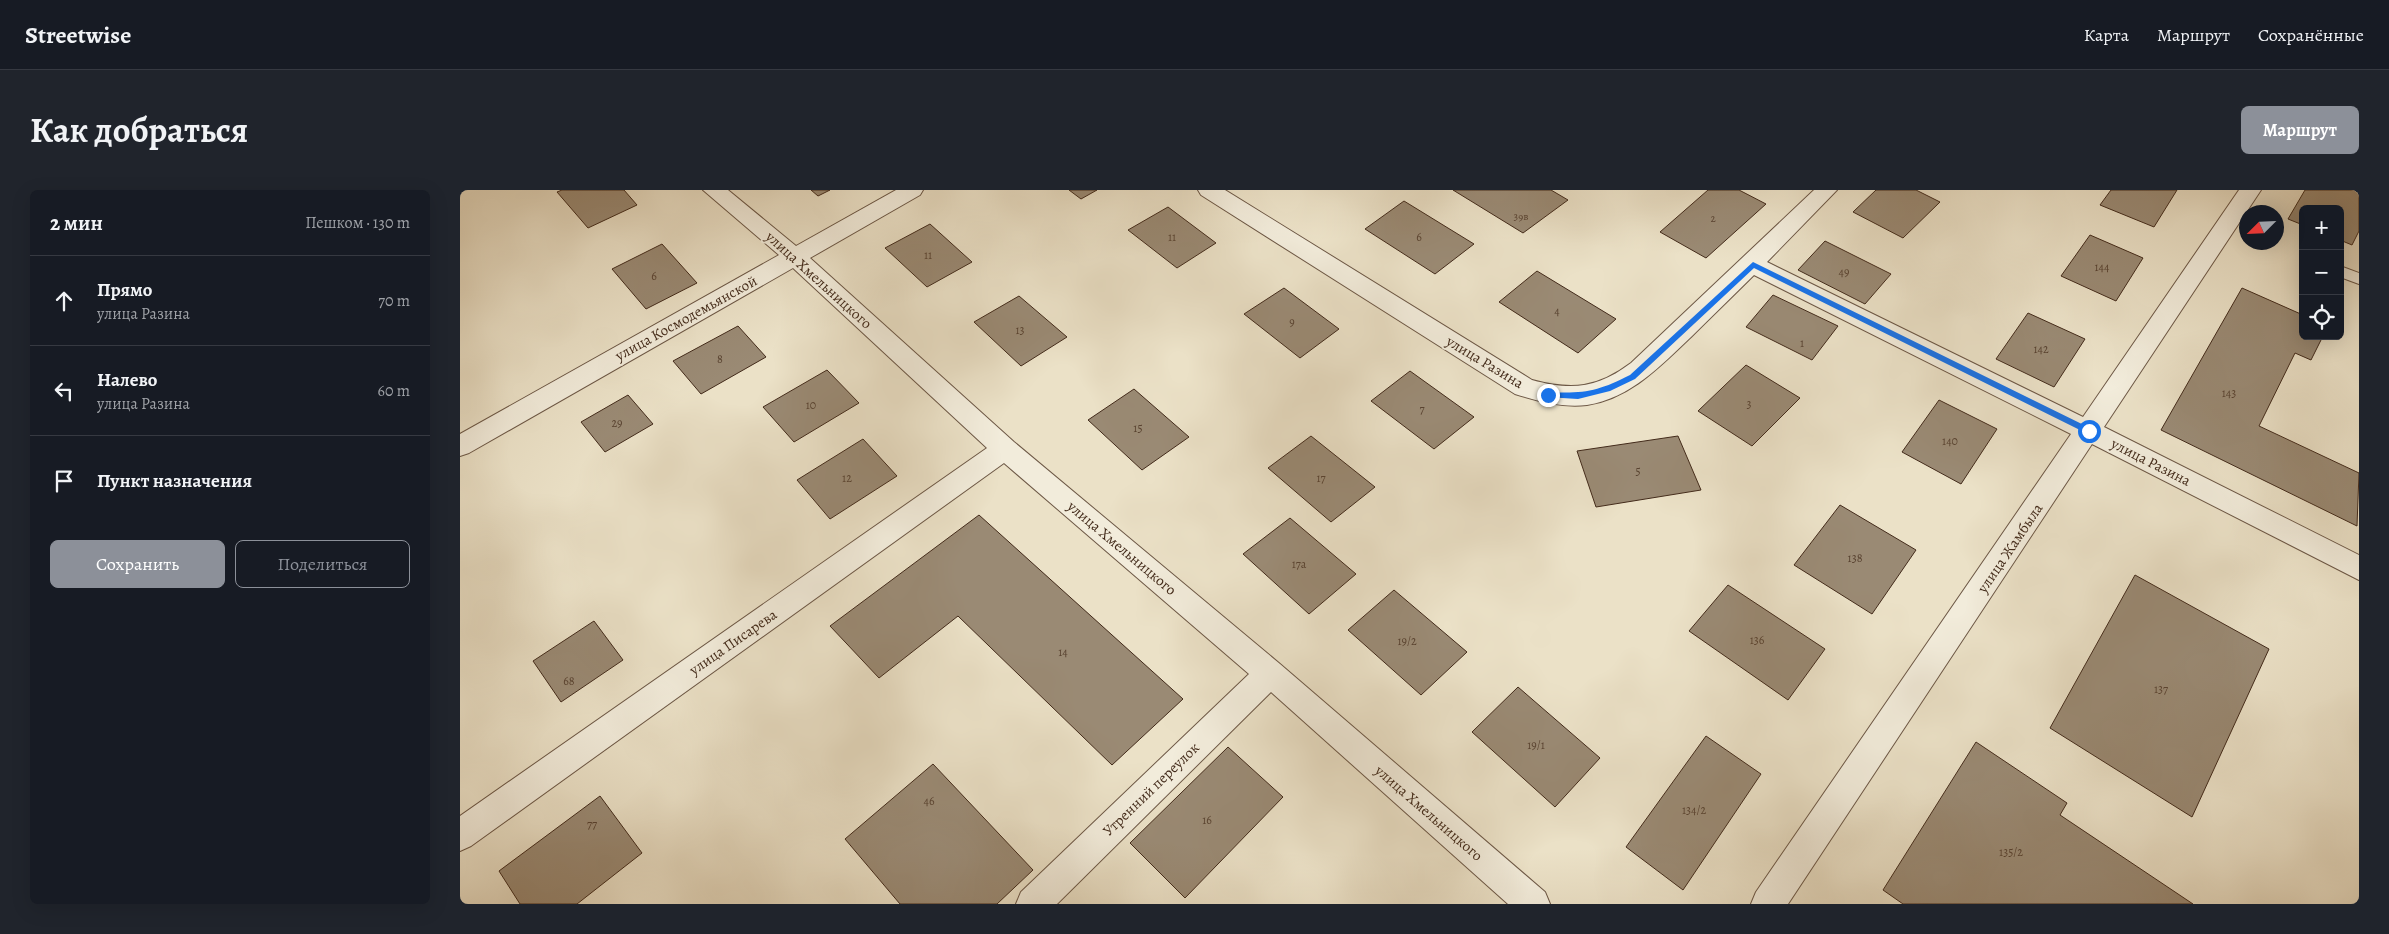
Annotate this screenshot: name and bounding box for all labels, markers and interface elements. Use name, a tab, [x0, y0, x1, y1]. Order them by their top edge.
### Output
text: Streetwise	[25, 19, 131, 51]
text: Карта	[2084, 23, 2129, 47]
text: Маршрут	[2157, 23, 2230, 47]
text: Сохранённые	[2258, 23, 2364, 47]
text: Как добраться	[30, 106, 248, 154]
button: Маршрут	[2241, 106, 2359, 154]
north arrow	[2239, 205, 2284, 250]
map controls	[2299, 205, 2344, 340]
button: +	[2299, 205, 2344, 250]
text: 2 мин	[50, 209, 103, 237]
house number: 39в	[1514, 209, 1528, 224]
house number: 2	[1710, 211, 1716, 226]
text: Пешком · 130 m	[305, 212, 410, 234]
street label: улица Хмельницкого	[761, 226, 877, 333]
house number: 11	[1168, 229, 1176, 245]
house number: 6	[1416, 229, 1422, 245]
house number: 11	[924, 247, 932, 263]
button: −	[2299, 250, 2344, 295]
house number: 144	[2095, 259, 2110, 275]
house number: 49	[1839, 264, 1849, 280]
house number: 6	[651, 268, 657, 284]
street label: улица Космодемьянской	[611, 271, 761, 366]
text: Прямо	[97, 277, 152, 303]
icon: ahead	[50, 287, 78, 315]
text: 70 m	[378, 290, 410, 312]
button: locate	[2299, 295, 2344, 340]
text: улица Разина	[97, 303, 190, 325]
house number: 4	[1554, 303, 1560, 319]
house number: 9	[1289, 314, 1295, 330]
house number: 13	[1015, 322, 1025, 338]
street label: улица Разина	[1442, 331, 1528, 393]
house number: 1	[1800, 335, 1804, 351]
house number: 142	[2033, 341, 2049, 357]
house number: 8	[717, 351, 723, 367]
text: Налево	[97, 367, 157, 393]
icon: left	[50, 377, 78, 405]
text: 60 m	[378, 380, 410, 402]
route end	[1537, 384, 1560, 407]
house number: 143	[2222, 385, 2236, 401]
text: улица Разина	[97, 393, 190, 415]
house number: 3	[1747, 396, 1752, 412]
house number: 10	[806, 397, 816, 413]
house number: 7	[1419, 401, 1425, 417]
house number: 29	[611, 415, 623, 431]
house number: 15	[1133, 420, 1143, 436]
route start	[2078, 420, 2101, 443]
house number: 140	[1942, 433, 1958, 449]
street label: улица Разина	[2107, 433, 2194, 491]
house number: 5	[1635, 463, 1641, 479]
icon: arrive	[50, 467, 78, 495]
text: Пункт назначения	[97, 468, 252, 494]
house number: 12	[842, 470, 852, 486]
house number: 17	[1316, 470, 1327, 486]
street label: улица Хмельницкого	[1062, 496, 1181, 600]
street label: улица Жамбыла	[1972, 499, 2047, 598]
button: Сохранить	[50, 540, 225, 588]
button: Поделиться	[235, 540, 410, 588]
house number: 138	[1848, 550, 1863, 566]
house number: 17а	[1292, 556, 1307, 572]
street label: улица Писарева	[684, 604, 781, 680]
house number: 136	[1750, 632, 1765, 648]
house number: 19/2	[1397, 633, 1417, 649]
house number: 14	[1058, 644, 1068, 660]
house number: 68	[563, 673, 575, 689]
house number: 137	[2154, 681, 2169, 697]
house number: 19/1	[1527, 737, 1545, 753]
street label: Утренний переулок	[1098, 738, 1204, 840]
street label: улица Хмельницкого	[1370, 760, 1487, 865]
house number: 46	[924, 793, 935, 809]
house number: 134/2	[1682, 802, 1706, 818]
house number: 16	[1202, 812, 1212, 828]
house number: 77	[587, 816, 598, 832]
house number: 135/2	[1999, 844, 2023, 860]

